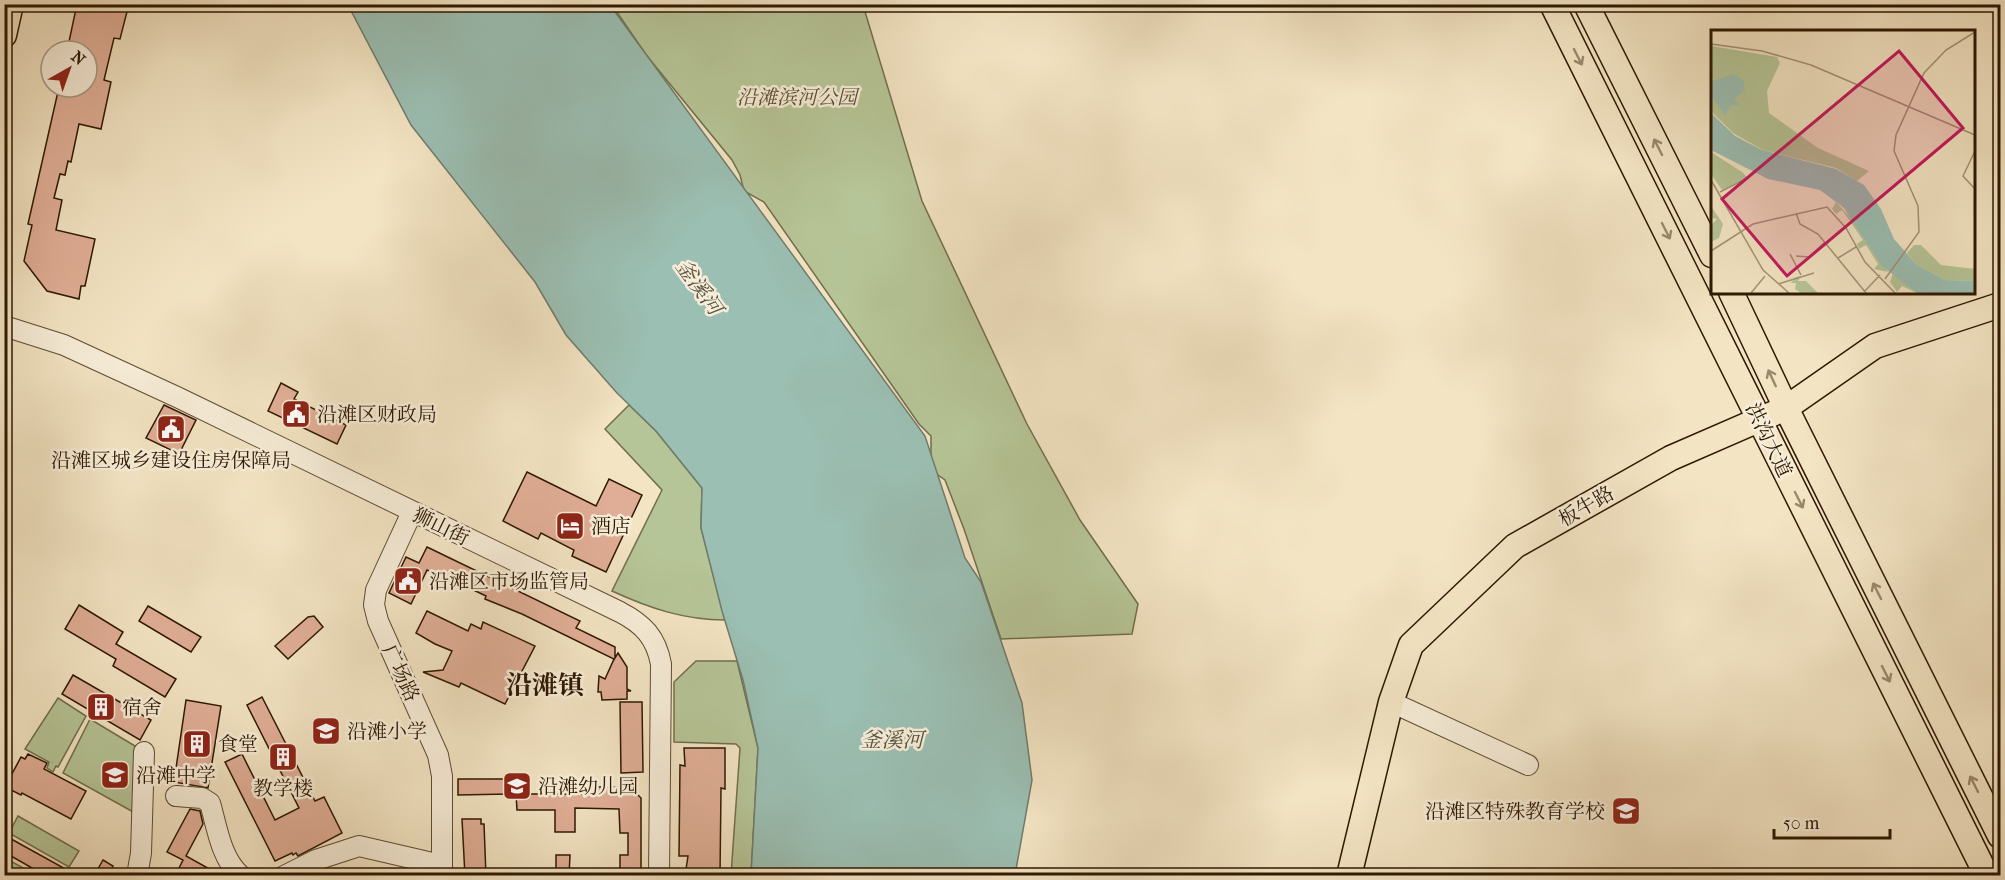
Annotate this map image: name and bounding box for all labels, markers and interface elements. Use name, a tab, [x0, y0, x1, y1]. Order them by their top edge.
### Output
inset map	[1711, 30, 1975, 294]
north arrow	[39, 39, 99, 99]
text: N	[68, 47, 90, 70]
one-way arrow	[1573, 47, 1584, 65]
park label: 沿滩滨河公园	[737, 86, 860, 109]
one-way arrow	[1651, 138, 1663, 156]
one-way arrow	[1660, 222, 1672, 240]
water label: 釜溪河	[671, 254, 730, 323]
one-way arrow	[1765, 370, 1777, 388]
public building icon: 沿滩区财政局	[280, 398, 312, 430]
street label: 洪沟大道	[1741, 399, 1796, 481]
place label: 沿滩区财政局	[317, 403, 437, 426]
public building icon: 沿滩区城乡建设住房保障局	[155, 413, 187, 445]
place label: 沿滩区城乡建设住房保障局	[51, 449, 291, 472]
street label: 板牛路	[1555, 481, 1618, 531]
one-way arrow	[1794, 490, 1805, 508]
street label: 狮山街	[409, 503, 473, 550]
hotel icon: 酒店	[554, 510, 586, 542]
place label: 酒店	[591, 515, 631, 538]
public building icon: 沿滩区市场监管局	[392, 565, 424, 597]
place label: 沿滩区市场监管局	[429, 570, 589, 593]
one-way arrow	[1871, 582, 1883, 600]
street label: 广场路	[377, 641, 424, 705]
one-way arrow	[1881, 665, 1893, 683]
district label: 沿滩镇	[506, 670, 584, 701]
building icon: 宿舍	[85, 691, 117, 723]
place label: 宿舍	[122, 696, 162, 719]
school or university icon: 沿滩小学	[310, 715, 342, 747]
place label: 沿滩小学	[347, 720, 427, 743]
building icon: 食堂	[181, 728, 213, 760]
water label: 釜溪河	[861, 728, 927, 752]
place label: 食堂	[218, 733, 258, 756]
building icon: 教学楼	[267, 741, 299, 773]
school or university icon: 沿滩中学	[99, 759, 131, 791]
place label: 沿滩中学	[136, 764, 216, 787]
school or university icon: 沿滩幼儿园	[501, 770, 533, 802]
place label: 沿滩幼儿园	[538, 775, 638, 798]
one-way arrow	[1968, 775, 1980, 793]
place label: 教学楼	[253, 777, 313, 800]
school or university icon: 沿滩区特殊教育学校	[1610, 795, 1642, 827]
place label: 沿滩区特殊教育学校	[1425, 800, 1605, 823]
scale bar	[1774, 802, 1890, 840]
text: 50 m	[1783, 813, 1820, 834]

